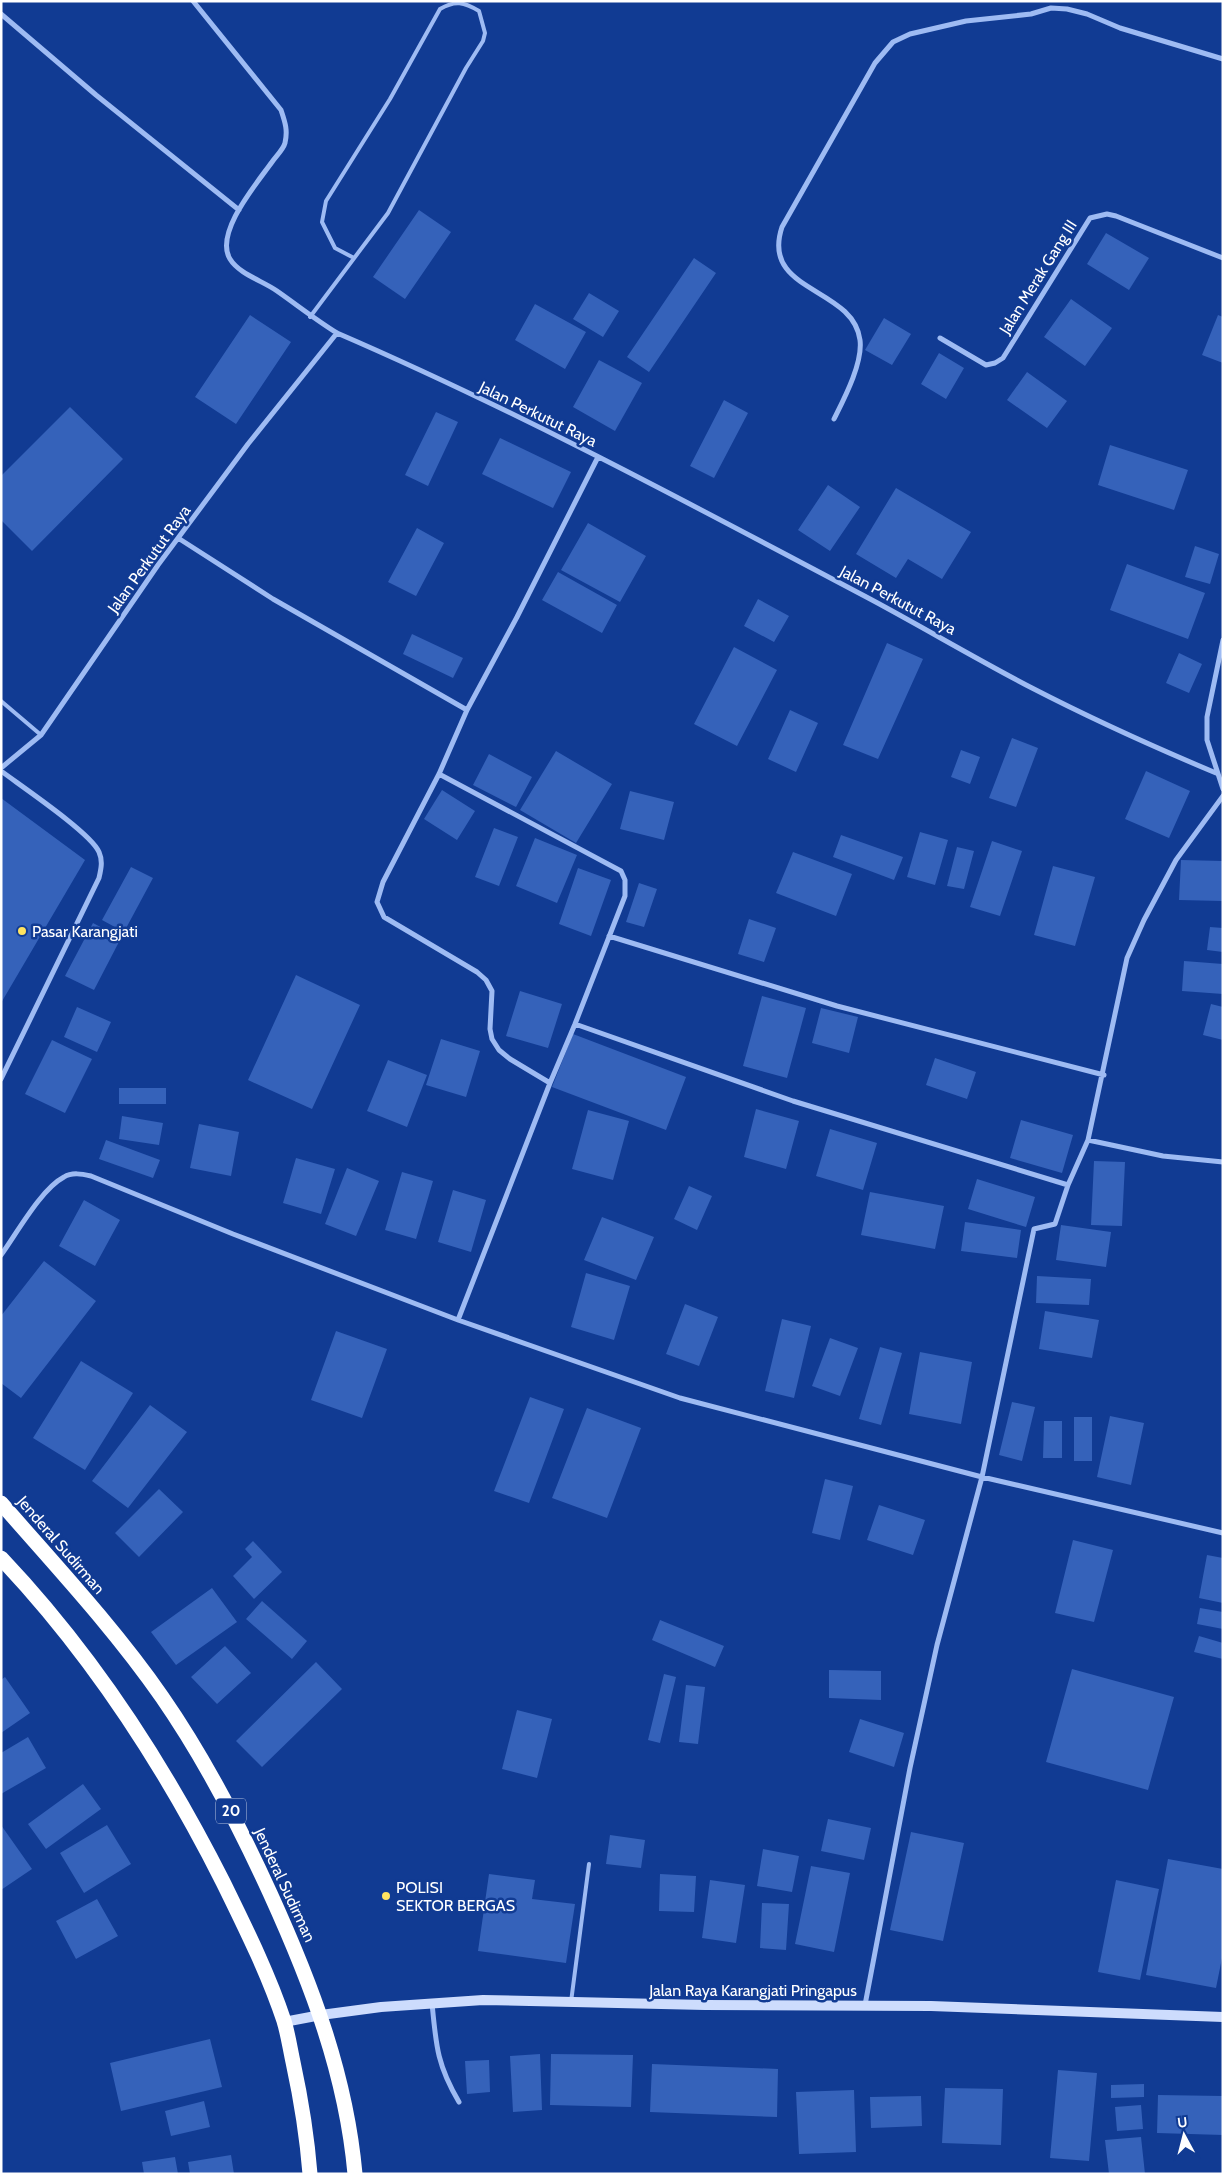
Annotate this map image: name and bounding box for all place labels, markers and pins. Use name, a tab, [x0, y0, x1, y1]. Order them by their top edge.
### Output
place label: Pasar Karangjati	[32, 922, 138, 941]
marker: Pasar Karangjati	[16, 925, 28, 937]
place label: POLISI SEKTOR BERGAS	[396, 1878, 515, 1915]
marker: POLISI SEKTOR BERGAS	[380, 1890, 392, 1902]

